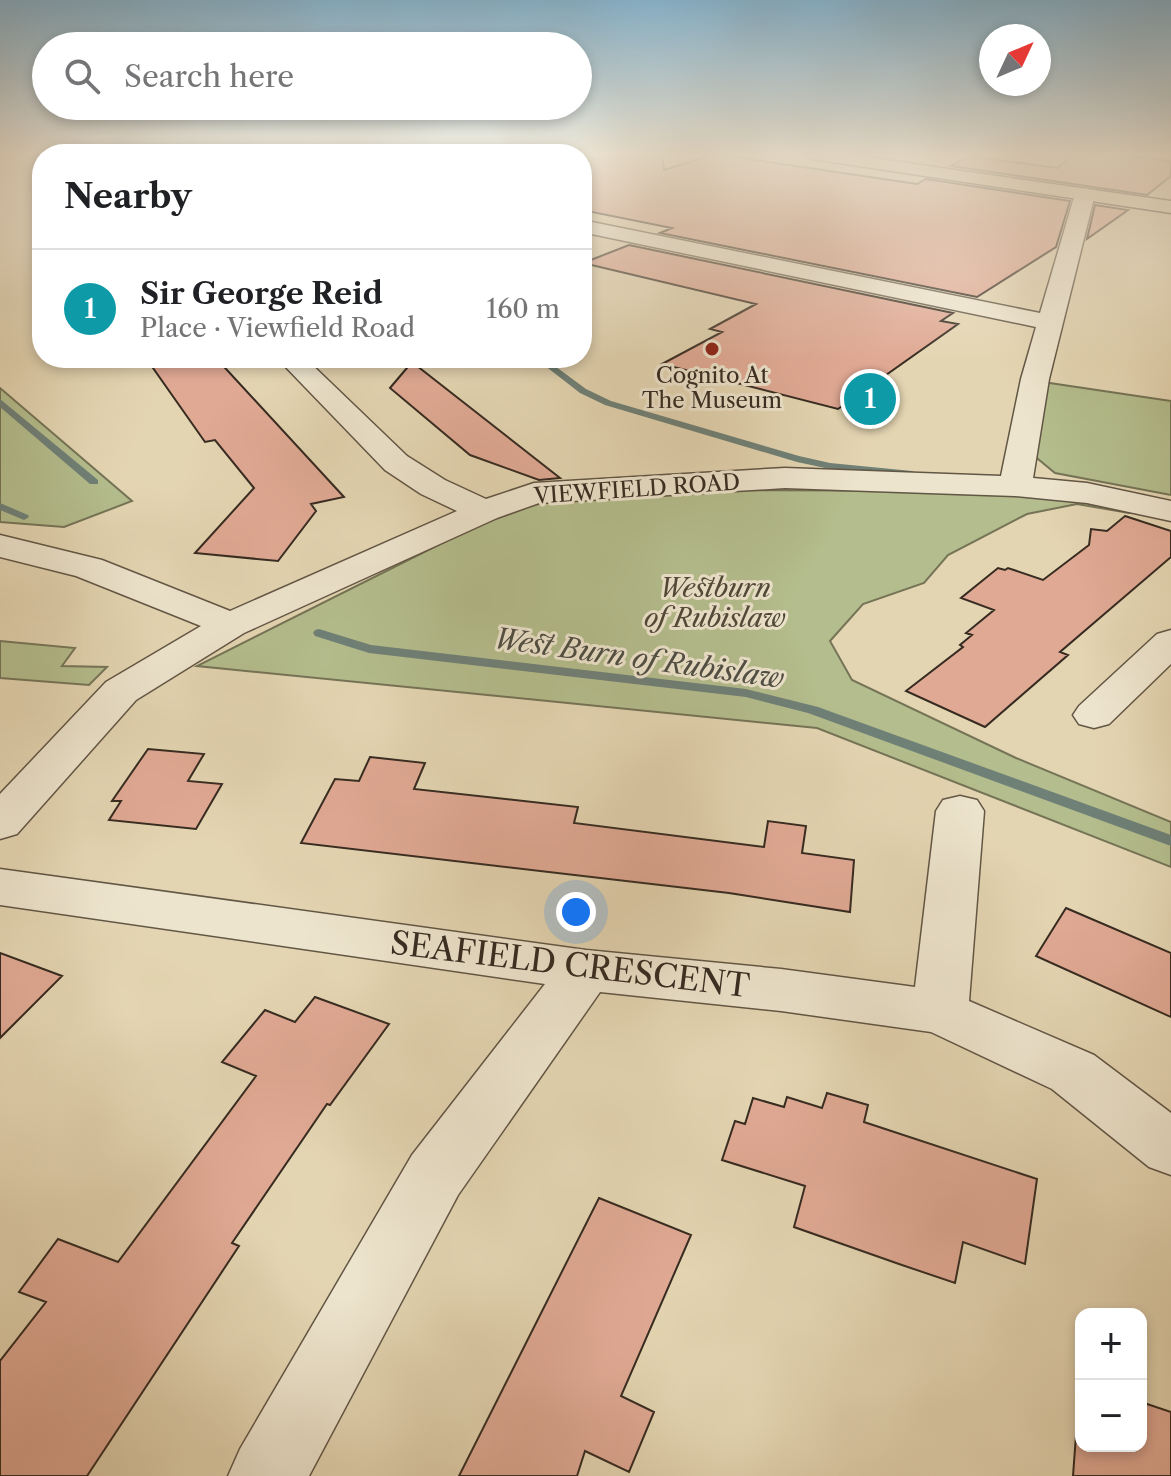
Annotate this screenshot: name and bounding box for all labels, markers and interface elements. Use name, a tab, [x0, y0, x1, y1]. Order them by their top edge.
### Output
north arrow	[979, 24, 1051, 96]
search box	[32, 32, 592, 120]
icon: search	[60, 54, 104, 98]
text: Search here	[124, 58, 294, 95]
text: Nearby	[64, 175, 192, 217]
text: Sir George Reid	[140, 275, 383, 312]
text: 1	[84, 293, 96, 325]
text: 160 m	[486, 293, 560, 325]
text: Place · Viewfield Road	[140, 312, 415, 344]
marker: Cognito At The Museum	[703, 340, 721, 358]
place label: Cognito At The Museum	[642, 362, 782, 414]
pin: 1	[844, 369, 896, 429]
street label: VIEWFIELD ROAD	[532, 468, 741, 510]
park label: Westburn of Rubislaw	[644, 572, 786, 634]
water label: West Burn of Rubislaw	[492, 621, 787, 695]
your location	[556, 892, 596, 932]
street label: SEAFIELD CRESCENT	[388, 923, 752, 1005]
map controls	[1075, 1308, 1147, 1452]
button: +	[1075, 1308, 1147, 1380]
button: −	[1075, 1380, 1147, 1452]

